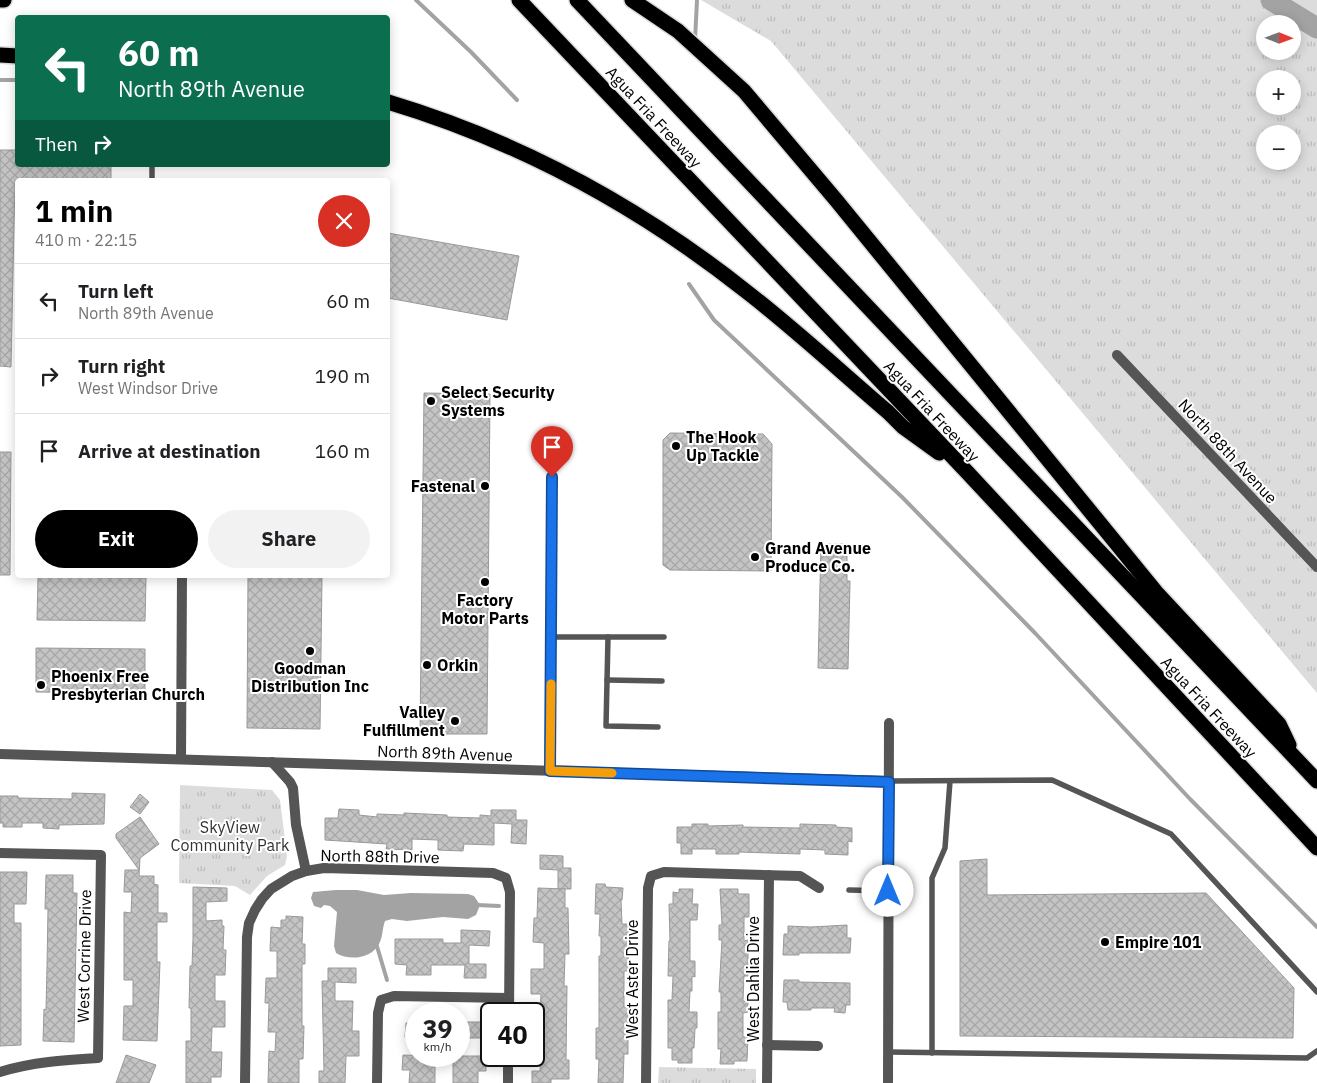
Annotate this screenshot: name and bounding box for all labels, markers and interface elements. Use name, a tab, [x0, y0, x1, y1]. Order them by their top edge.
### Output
north arrow	[1256, 15, 1301, 60]
map controls	[1256, 15, 1301, 170]
text: 60 m	[118, 30, 200, 76]
icon: left	[35, 35, 100, 100]
street label: Agua Fria Freeway	[602, 62, 706, 172]
button: +	[1256, 70, 1301, 115]
text: North 89th Avenue	[118, 74, 305, 103]
button: −	[1256, 125, 1301, 170]
icon: right	[88, 130, 116, 158]
text: Then	[35, 132, 78, 156]
text: 1 min	[35, 191, 113, 230]
button: close	[318, 195, 370, 247]
text: 410 m · 22:15	[35, 230, 137, 250]
text: Turn left	[78, 279, 154, 303]
icon: left	[35, 287, 63, 315]
text: 60 m	[326, 289, 370, 313]
text: North 89th Avenue	[78, 303, 214, 323]
text: Turn right	[78, 354, 165, 378]
street label: Agua Fria Freeway	[880, 356, 984, 466]
icon: right	[35, 362, 63, 390]
text: 190 m	[315, 364, 370, 388]
text: West Windsor Drive	[78, 378, 218, 398]
place label: Select Security Systems	[441, 382, 555, 420]
marker: Select Security Systems	[425, 395, 437, 407]
street label: North 88th Avenue	[1174, 395, 1282, 508]
pin	[531, 426, 573, 477]
place label: The Hook Up Tackle	[686, 427, 759, 465]
icon: arrive	[538, 433, 566, 461]
icon: arrive	[35, 437, 63, 465]
text: Arrive at destination	[78, 439, 261, 463]
text: 160 m	[315, 439, 370, 463]
marker: The Hook Up Tackle	[670, 440, 682, 452]
place label: Fastenal	[411, 476, 475, 496]
marker: Fastenal	[479, 480, 491, 492]
button: Exit	[35, 510, 198, 568]
button: Share	[208, 510, 370, 568]
place label: Grand Avenue Produce Co.	[765, 538, 871, 576]
marker: Grand Avenue Produce Co.	[749, 551, 761, 563]
marker: Factory Motor Parts	[479, 576, 491, 588]
place label: Factory Motor Parts	[441, 590, 529, 628]
marker: Goodman Distribution Inc	[304, 645, 316, 657]
street label: Agua Fria Freeway	[1157, 652, 1261, 762]
place label: Orkin	[437, 655, 478, 675]
place label: Goodman Distribution Inc	[251, 658, 369, 696]
marker: Orkin	[421, 659, 433, 671]
place label: Phoenix Free Presbyterian Church	[51, 666, 205, 704]
marker: Phoenix Free Presbyterian Church	[35, 679, 47, 691]
place label: Valley Fulfillment	[363, 702, 445, 740]
marker: Valley Fulfillment	[449, 715, 461, 727]
street label: North 89th Avenue	[377, 741, 513, 765]
park label: SkyView Community Park	[171, 817, 290, 855]
street label: North 88th Drive	[320, 845, 440, 867]
position arrow	[861, 864, 913, 916]
street label: West Corrine Drive	[73, 889, 95, 1023]
street label: West Dahlia Drive	[743, 916, 763, 1042]
street label: West Aster Drive	[622, 919, 642, 1038]
place label: Empire 101	[1115, 932, 1202, 952]
marker: Empire 101	[1099, 936, 1111, 948]
speed limit sign: 40	[480, 1002, 545, 1067]
text: 39	[422, 1012, 453, 1045]
text: km/h	[423, 1039, 452, 1054]

